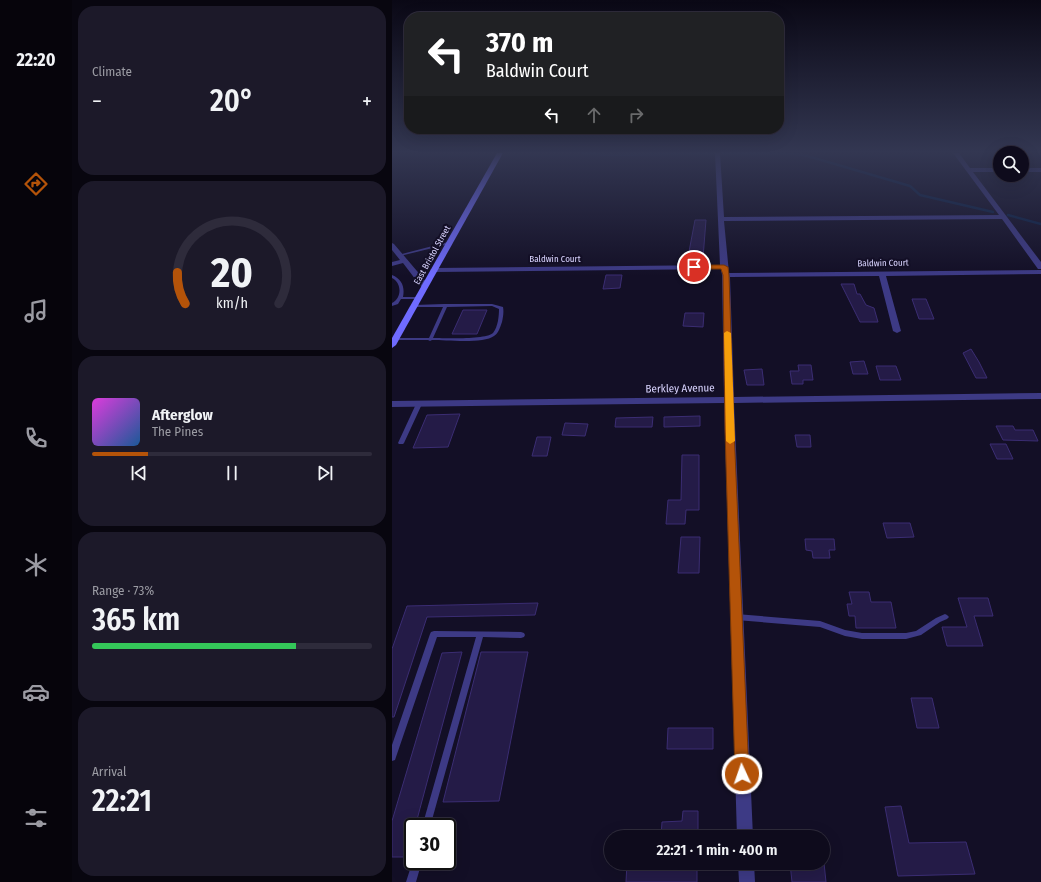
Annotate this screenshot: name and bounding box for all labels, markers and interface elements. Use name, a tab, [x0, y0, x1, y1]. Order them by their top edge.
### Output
text: 370 m	[486, 26, 553, 59]
icon: left	[420, 28, 472, 80]
text: 22:20	[17, 49, 55, 71]
text: Baldwin Court	[486, 60, 589, 82]
text: Climate	[92, 64, 132, 79]
text: 20°	[210, 83, 254, 119]
text: −	[92, 88, 102, 115]
text: +	[362, 88, 372, 115]
icon: left	[541, 104, 563, 126]
icon: ahead	[583, 104, 605, 126]
icon: right	[625, 104, 647, 126]
map controls	[993, 146, 1029, 182]
button: search	[993, 146, 1029, 182]
icon: directions	[22, 170, 50, 198]
street label: East Bristol Street	[412, 224, 452, 286]
text: 20	[210, 248, 253, 298]
pin	[677, 250, 711, 284]
street label: Baldwin Court	[529, 254, 581, 264]
icon: arrive	[683, 256, 705, 278]
street label: Baldwin Court	[857, 258, 909, 268]
text: km/h	[216, 294, 248, 311]
icon: music	[22, 297, 50, 325]
street label: Berkley Avenue	[645, 381, 715, 396]
text: Afterglow	[152, 406, 213, 424]
icon: phone	[22, 424, 50, 452]
text: The Pines	[152, 424, 203, 439]
icon: previous	[128, 462, 150, 484]
icon: pause	[221, 462, 243, 484]
icon: next	[314, 462, 336, 484]
icon: climate	[22, 551, 50, 579]
text: Range · 73%	[92, 583, 154, 598]
text: 365 km	[92, 602, 180, 638]
icon: car	[22, 678, 50, 706]
position arrow	[721, 753, 763, 795]
text: Arrival	[92, 764, 126, 779]
text: 22:21	[92, 783, 152, 819]
icon: filters	[22, 804, 50, 832]
speed limit sign: 30	[404, 818, 456, 870]
text: 22:21 · 1 min · 400 m	[657, 841, 777, 859]

